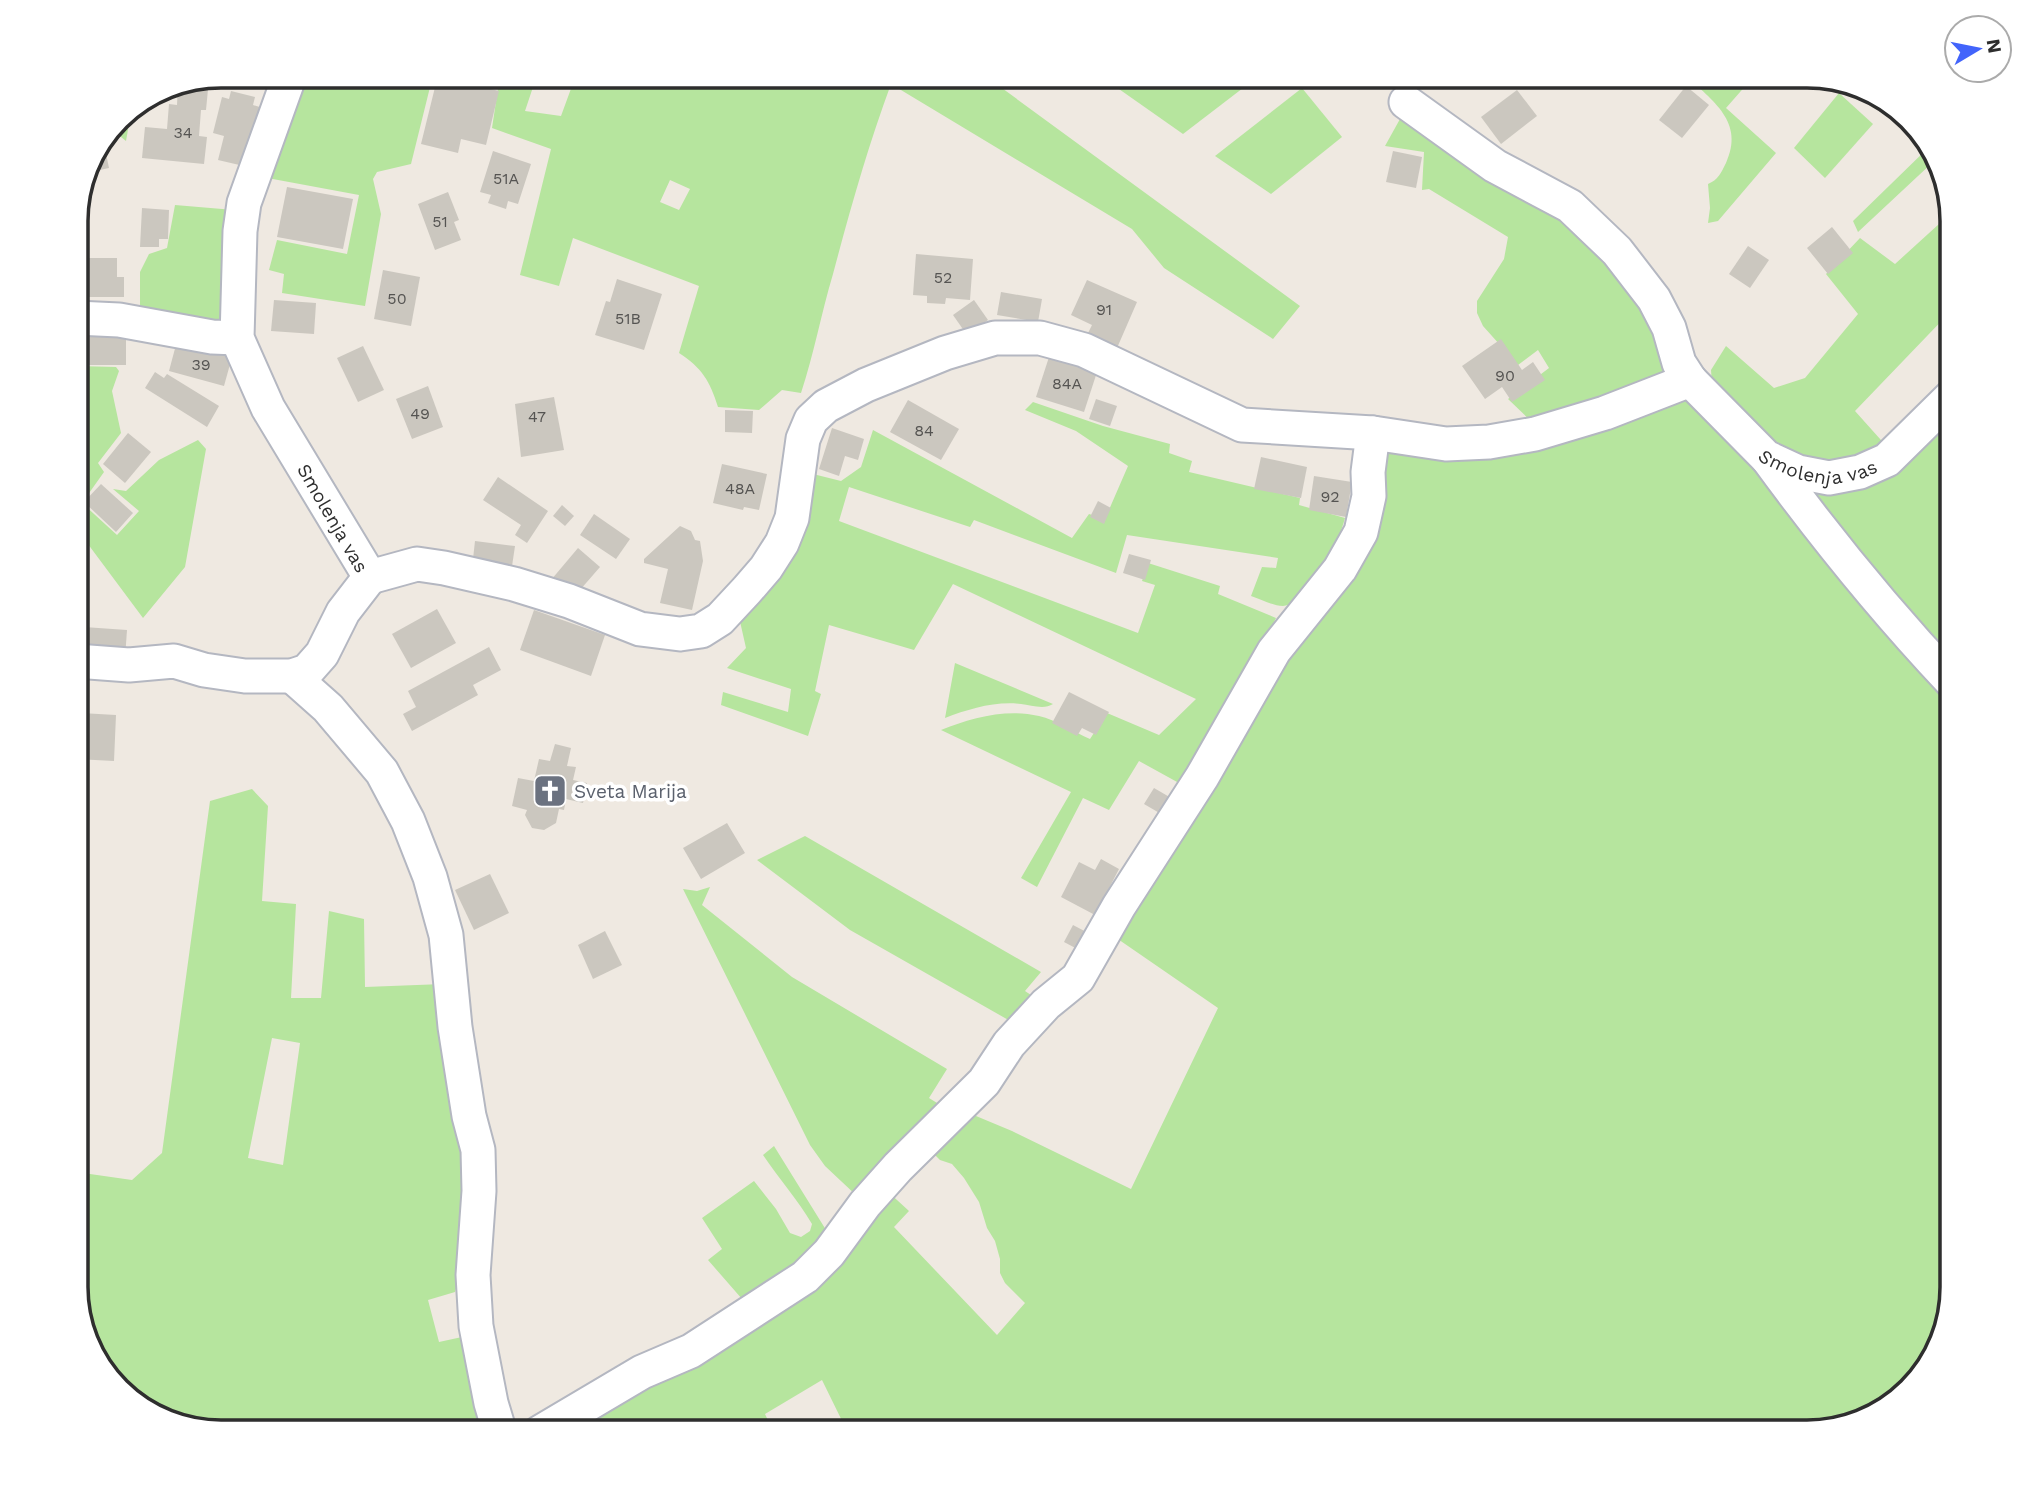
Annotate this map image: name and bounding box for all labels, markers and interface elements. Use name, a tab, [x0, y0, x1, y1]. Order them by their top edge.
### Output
north arrow	[1943, 14, 2013, 84]
text: N	[1982, 37, 2007, 55]
house number: 34	[173, 123, 193, 142]
house number: 51A	[493, 169, 519, 188]
house number: 51	[432, 212, 448, 231]
house number: 52	[934, 268, 952, 287]
house number: 50	[387, 289, 407, 308]
house number: 91	[1096, 300, 1112, 319]
house number: 51B	[615, 309, 641, 328]
house number: 39	[191, 355, 211, 374]
house number: 90	[1495, 366, 1515, 385]
house number: 84A	[1052, 374, 1083, 393]
house number: 49	[410, 404, 430, 423]
house number: 47	[528, 407, 546, 426]
house number: 84	[914, 421, 934, 440]
street label: Smolenja vas	[1753, 445, 1881, 490]
street label: Smolenja vas	[292, 460, 373, 577]
house number: 48A	[725, 479, 756, 498]
house number: 92	[1320, 487, 1340, 506]
church icon: Sveta Marija	[531, 772, 569, 810]
place label: Sveta Marija	[574, 780, 687, 803]

